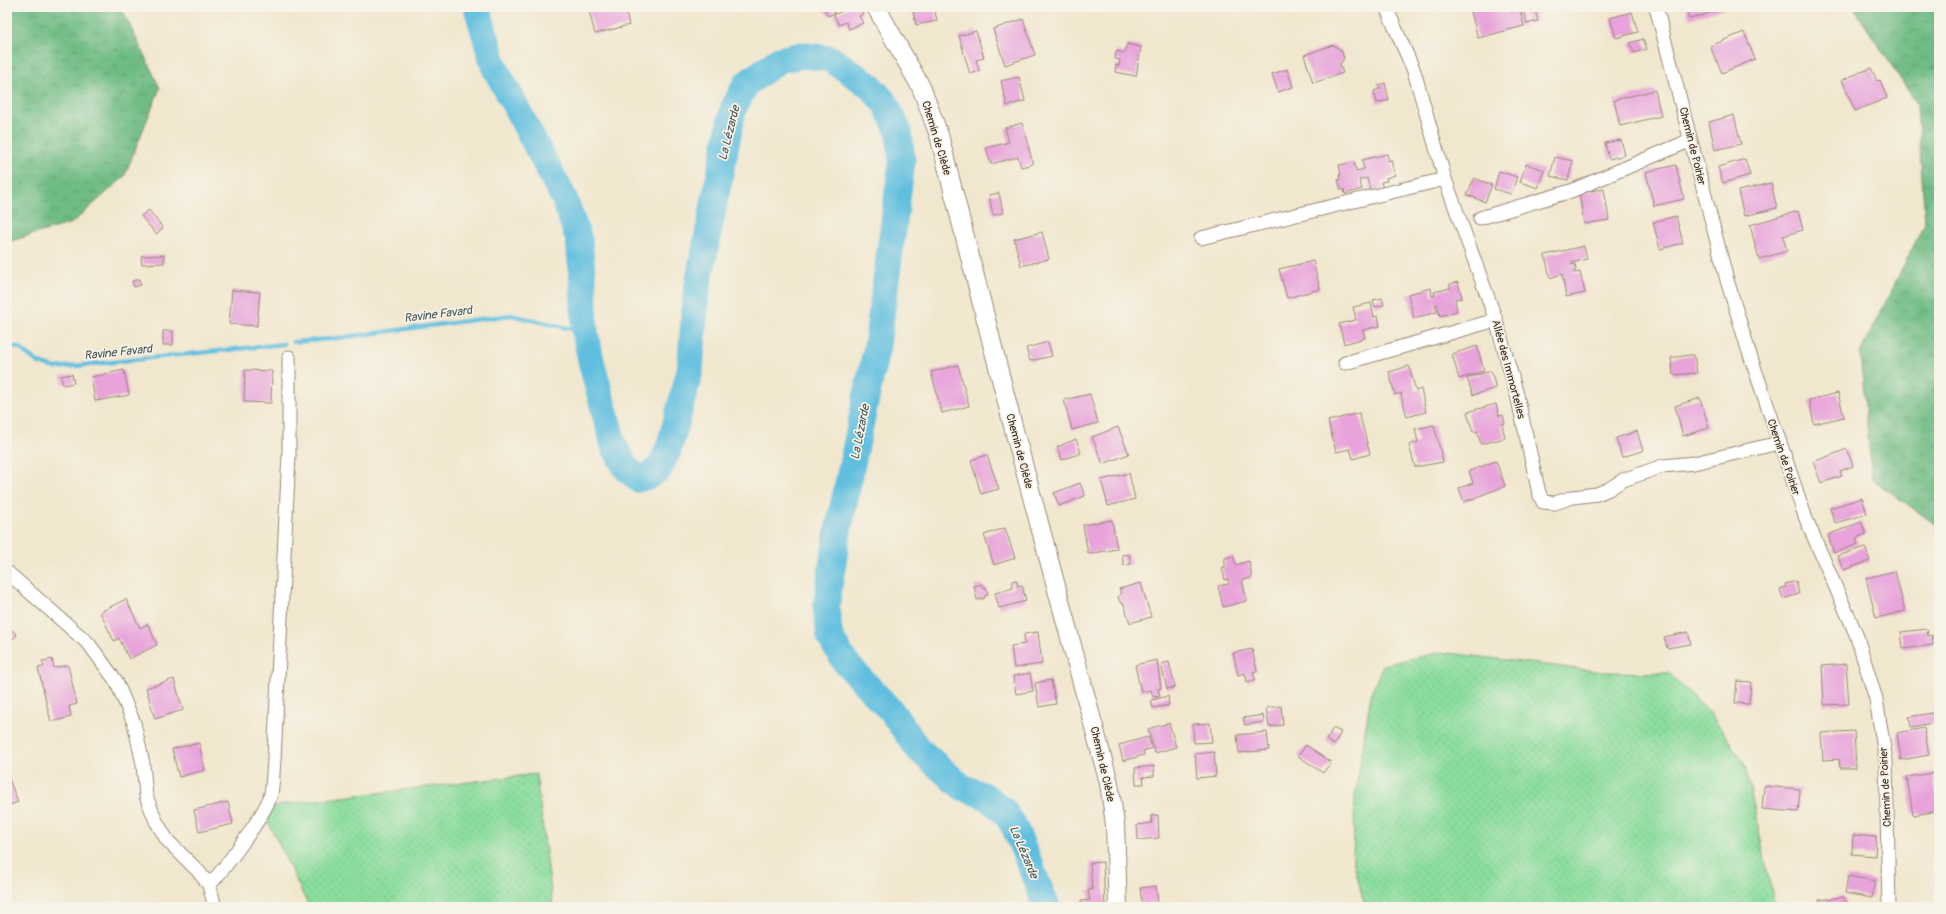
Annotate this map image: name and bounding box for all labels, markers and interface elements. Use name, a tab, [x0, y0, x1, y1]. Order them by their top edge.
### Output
street label: Chemin de Clède	[919, 99, 954, 177]
water label: La Lézarde	[715, 103, 744, 162]
street label: Chemin de Poirier	[1677, 106, 1709, 187]
water label: Ravine Favard	[403, 303, 475, 326]
street label: Allée des Immortelles	[1489, 318, 1528, 420]
water label: Ravine Favard	[83, 341, 155, 364]
water label: La Lézarde	[848, 402, 873, 461]
street label: Chemin de Clède	[1003, 412, 1036, 491]
street label: Chemin de Poirier	[1764, 417, 1803, 497]
street label: Chemin de Clède	[1088, 725, 1118, 804]
street label: Chemin de Poirier	[1877, 747, 1894, 827]
water label: La Lézarde	[1006, 824, 1042, 882]

